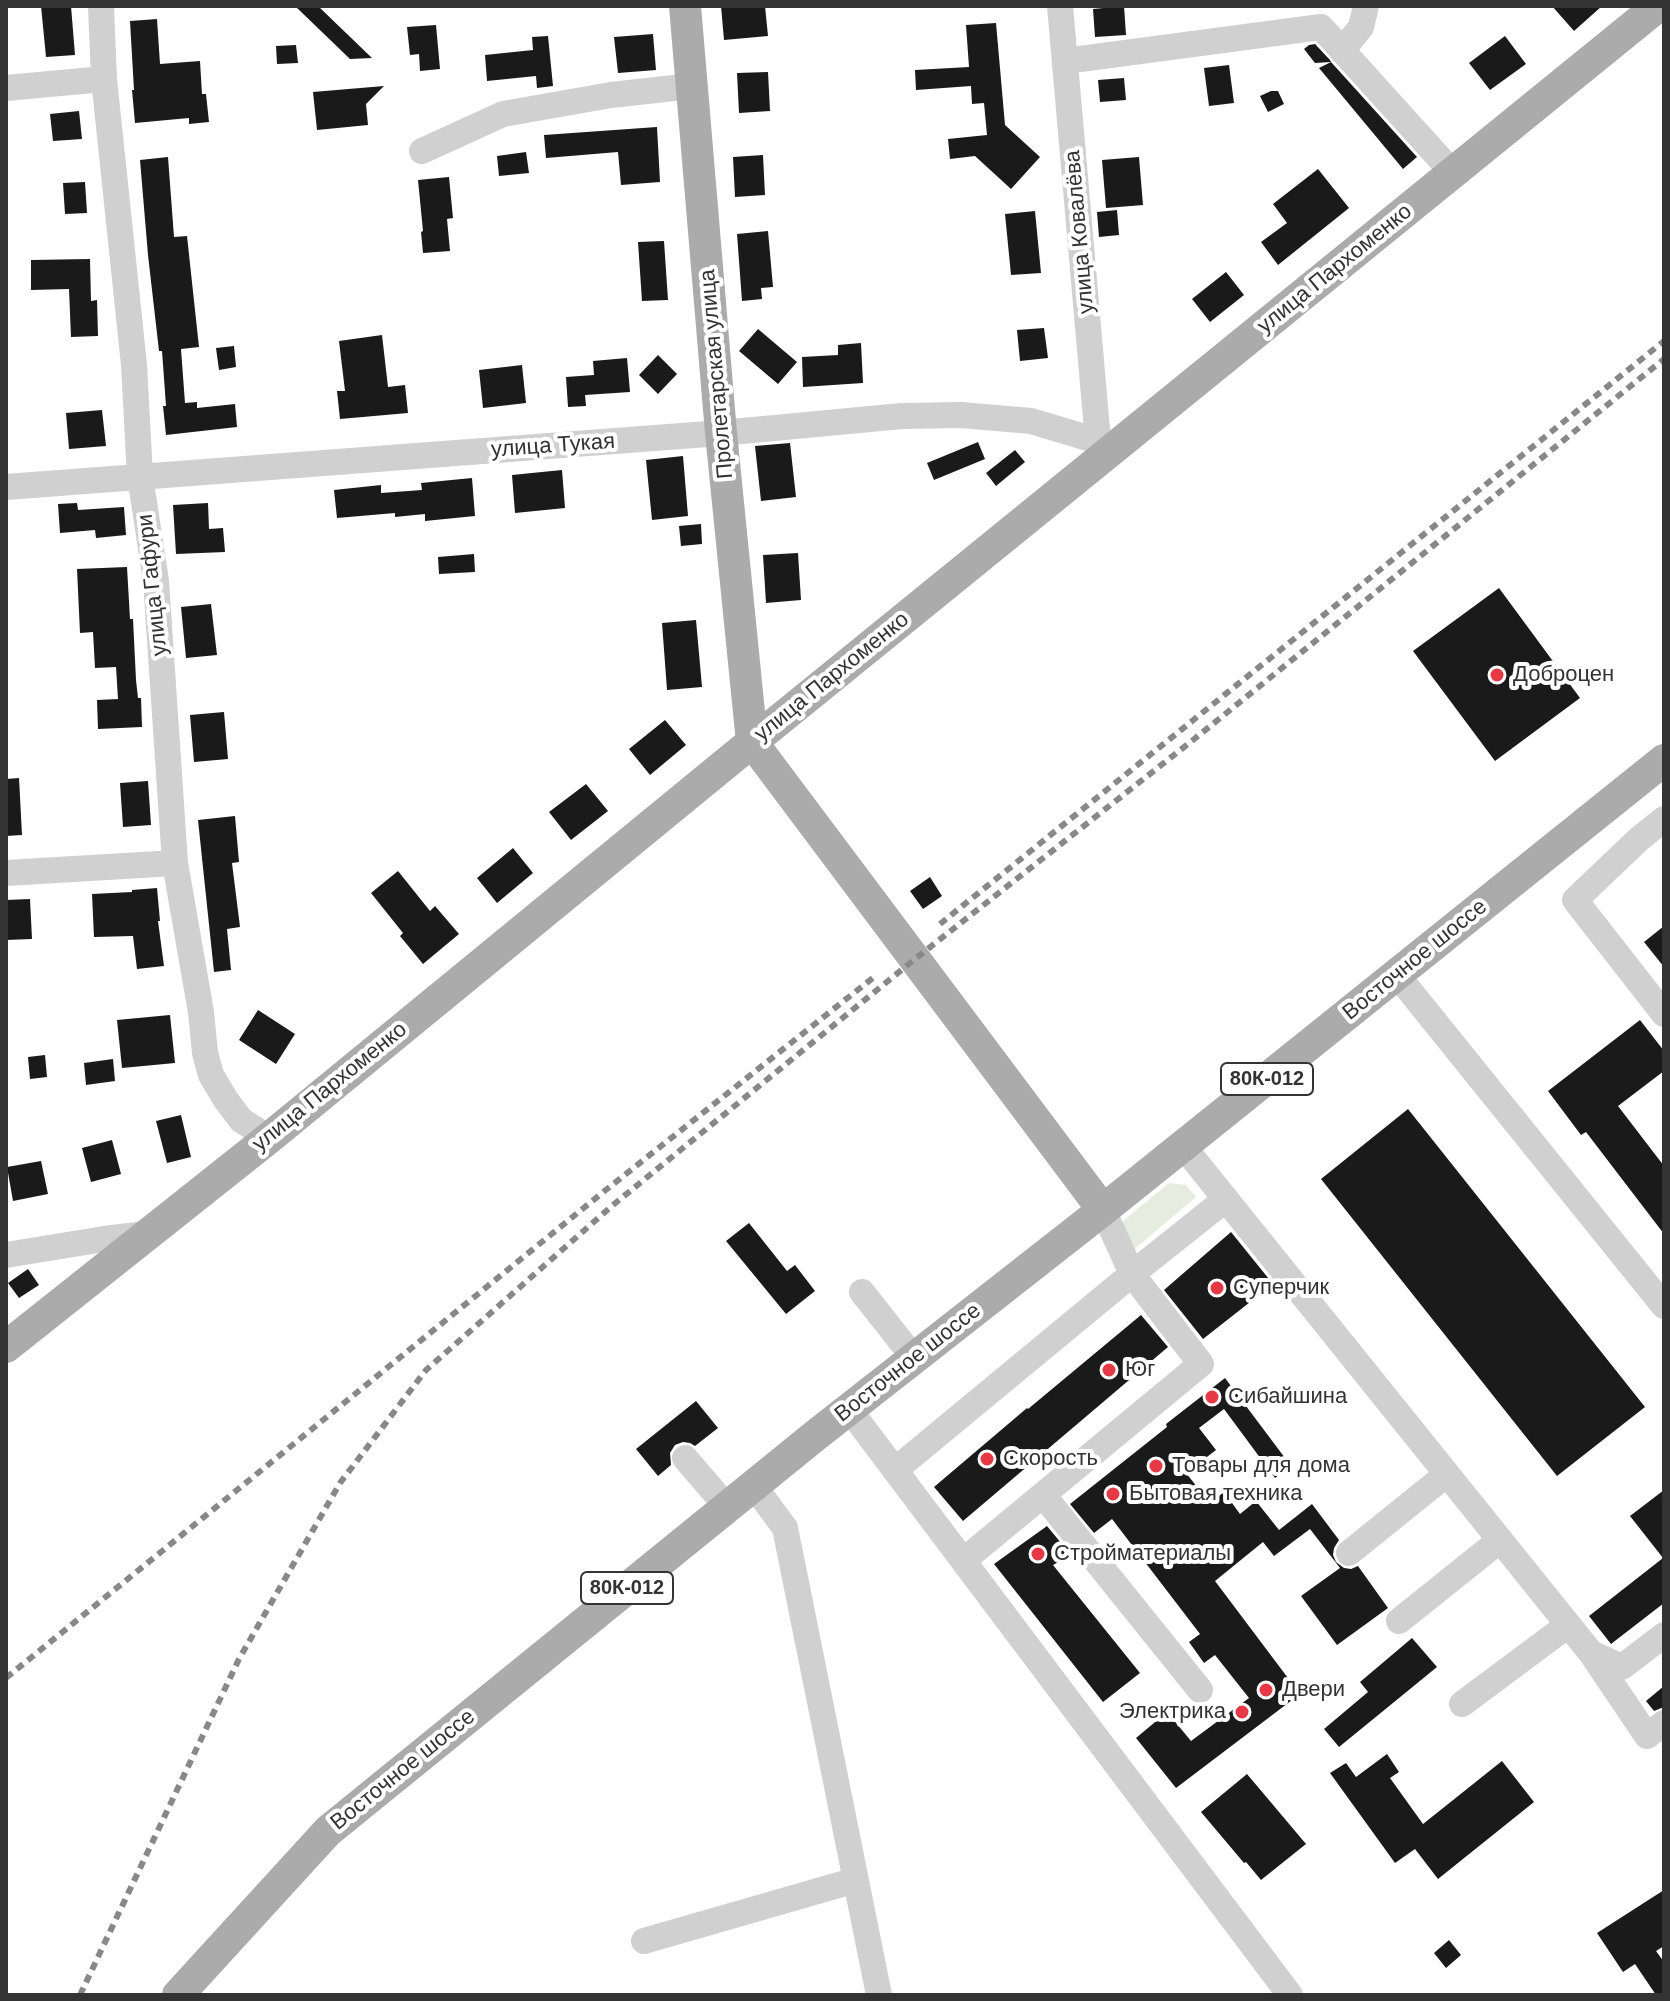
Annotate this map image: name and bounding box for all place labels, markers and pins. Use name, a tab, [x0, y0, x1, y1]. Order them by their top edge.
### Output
place label: Доброцен	[1513, 662, 1614, 688]
marker: Доброцен	[1488, 666, 1506, 684]
place label: Суперчик	[1233, 1275, 1329, 1301]
marker: Суперчик	[1208, 1279, 1226, 1297]
place label: Юг	[1125, 1357, 1155, 1383]
marker: Юг	[1100, 1361, 1118, 1379]
place label: Сибайшина	[1228, 1384, 1347, 1410]
marker: Сибайшина	[1203, 1388, 1221, 1406]
place label: Скорость	[1003, 1446, 1098, 1472]
marker: Скорость	[978, 1450, 996, 1468]
place label: Товары для дома	[1172, 1453, 1350, 1479]
marker: Товары для дома	[1147, 1457, 1165, 1475]
place label: Бытовая техника	[1129, 1481, 1302, 1507]
marker: Бытовая техника	[1104, 1485, 1122, 1503]
place label: Стройматериалы	[1054, 1541, 1231, 1567]
marker: Стройматериалы	[1029, 1545, 1047, 1563]
place label: Двери	[1282, 1677, 1345, 1703]
marker: Двери	[1257, 1681, 1275, 1699]
place label: Электрика	[1119, 1699, 1226, 1725]
marker: Электрика	[1233, 1703, 1251, 1721]

